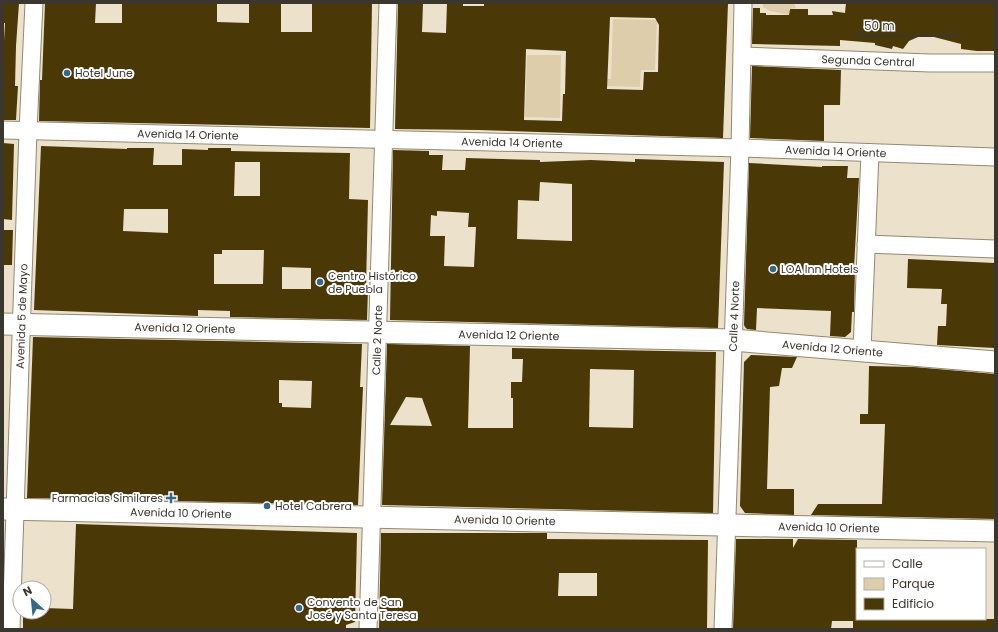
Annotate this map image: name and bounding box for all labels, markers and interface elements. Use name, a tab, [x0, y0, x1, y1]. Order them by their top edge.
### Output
scale bar	[858, 12, 957, 38]
text: 50 m	[864, 17, 895, 34]
street label: Segunda Central	[821, 51, 915, 70]
place label: Hotel June	[75, 65, 133, 81]
marker: Hotel June	[62, 68, 72, 78]
street label: Avenida 14 Oriente	[137, 125, 239, 144]
street label: Avenida 14 Oriente	[461, 133, 563, 152]
street label: Avenida 14 Oriente	[785, 142, 887, 161]
place label: LOA Inn Hotels	[781, 261, 859, 277]
street label: Avenida 5 de Mayo	[12, 263, 31, 369]
marker: LOA Inn Hotels	[768, 264, 778, 274]
place label: Centro Histórico de Puebla	[328, 268, 416, 297]
marker: Centro Histórico de Puebla	[315, 277, 325, 287]
street label: Calle 4 Norte	[725, 280, 743, 352]
street label: Calle 2 Norte	[368, 305, 386, 375]
street label: Avenida 12 Oriente	[134, 319, 236, 337]
street label: Avenida 12 Oriente	[458, 326, 560, 344]
street label: Avenida 12 Oriente	[781, 336, 884, 361]
place label: Farmacias Similares	[52, 490, 163, 506]
marker: Farmacias Similares	[166, 493, 176, 503]
place label: Hotel Cabrera	[275, 498, 352, 514]
marker: Hotel Cabrera	[262, 501, 272, 511]
street label: Avenida 10 Oriente	[130, 504, 232, 522]
street label: Avenida 10 Oriente	[454, 511, 556, 529]
street label: Avenida 10 Oriente	[778, 518, 880, 536]
legend	[856, 548, 986, 620]
text: Calle	[892, 555, 923, 572]
text: Parque	[892, 575, 935, 592]
north arrow	[12, 580, 52, 620]
text: N	[20, 582, 35, 600]
place label: Convento de San José y Santa Teresa	[307, 594, 417, 623]
text: Edificio	[892, 595, 934, 612]
marker: Convento de San José y Santa Teresa	[294, 603, 304, 613]

